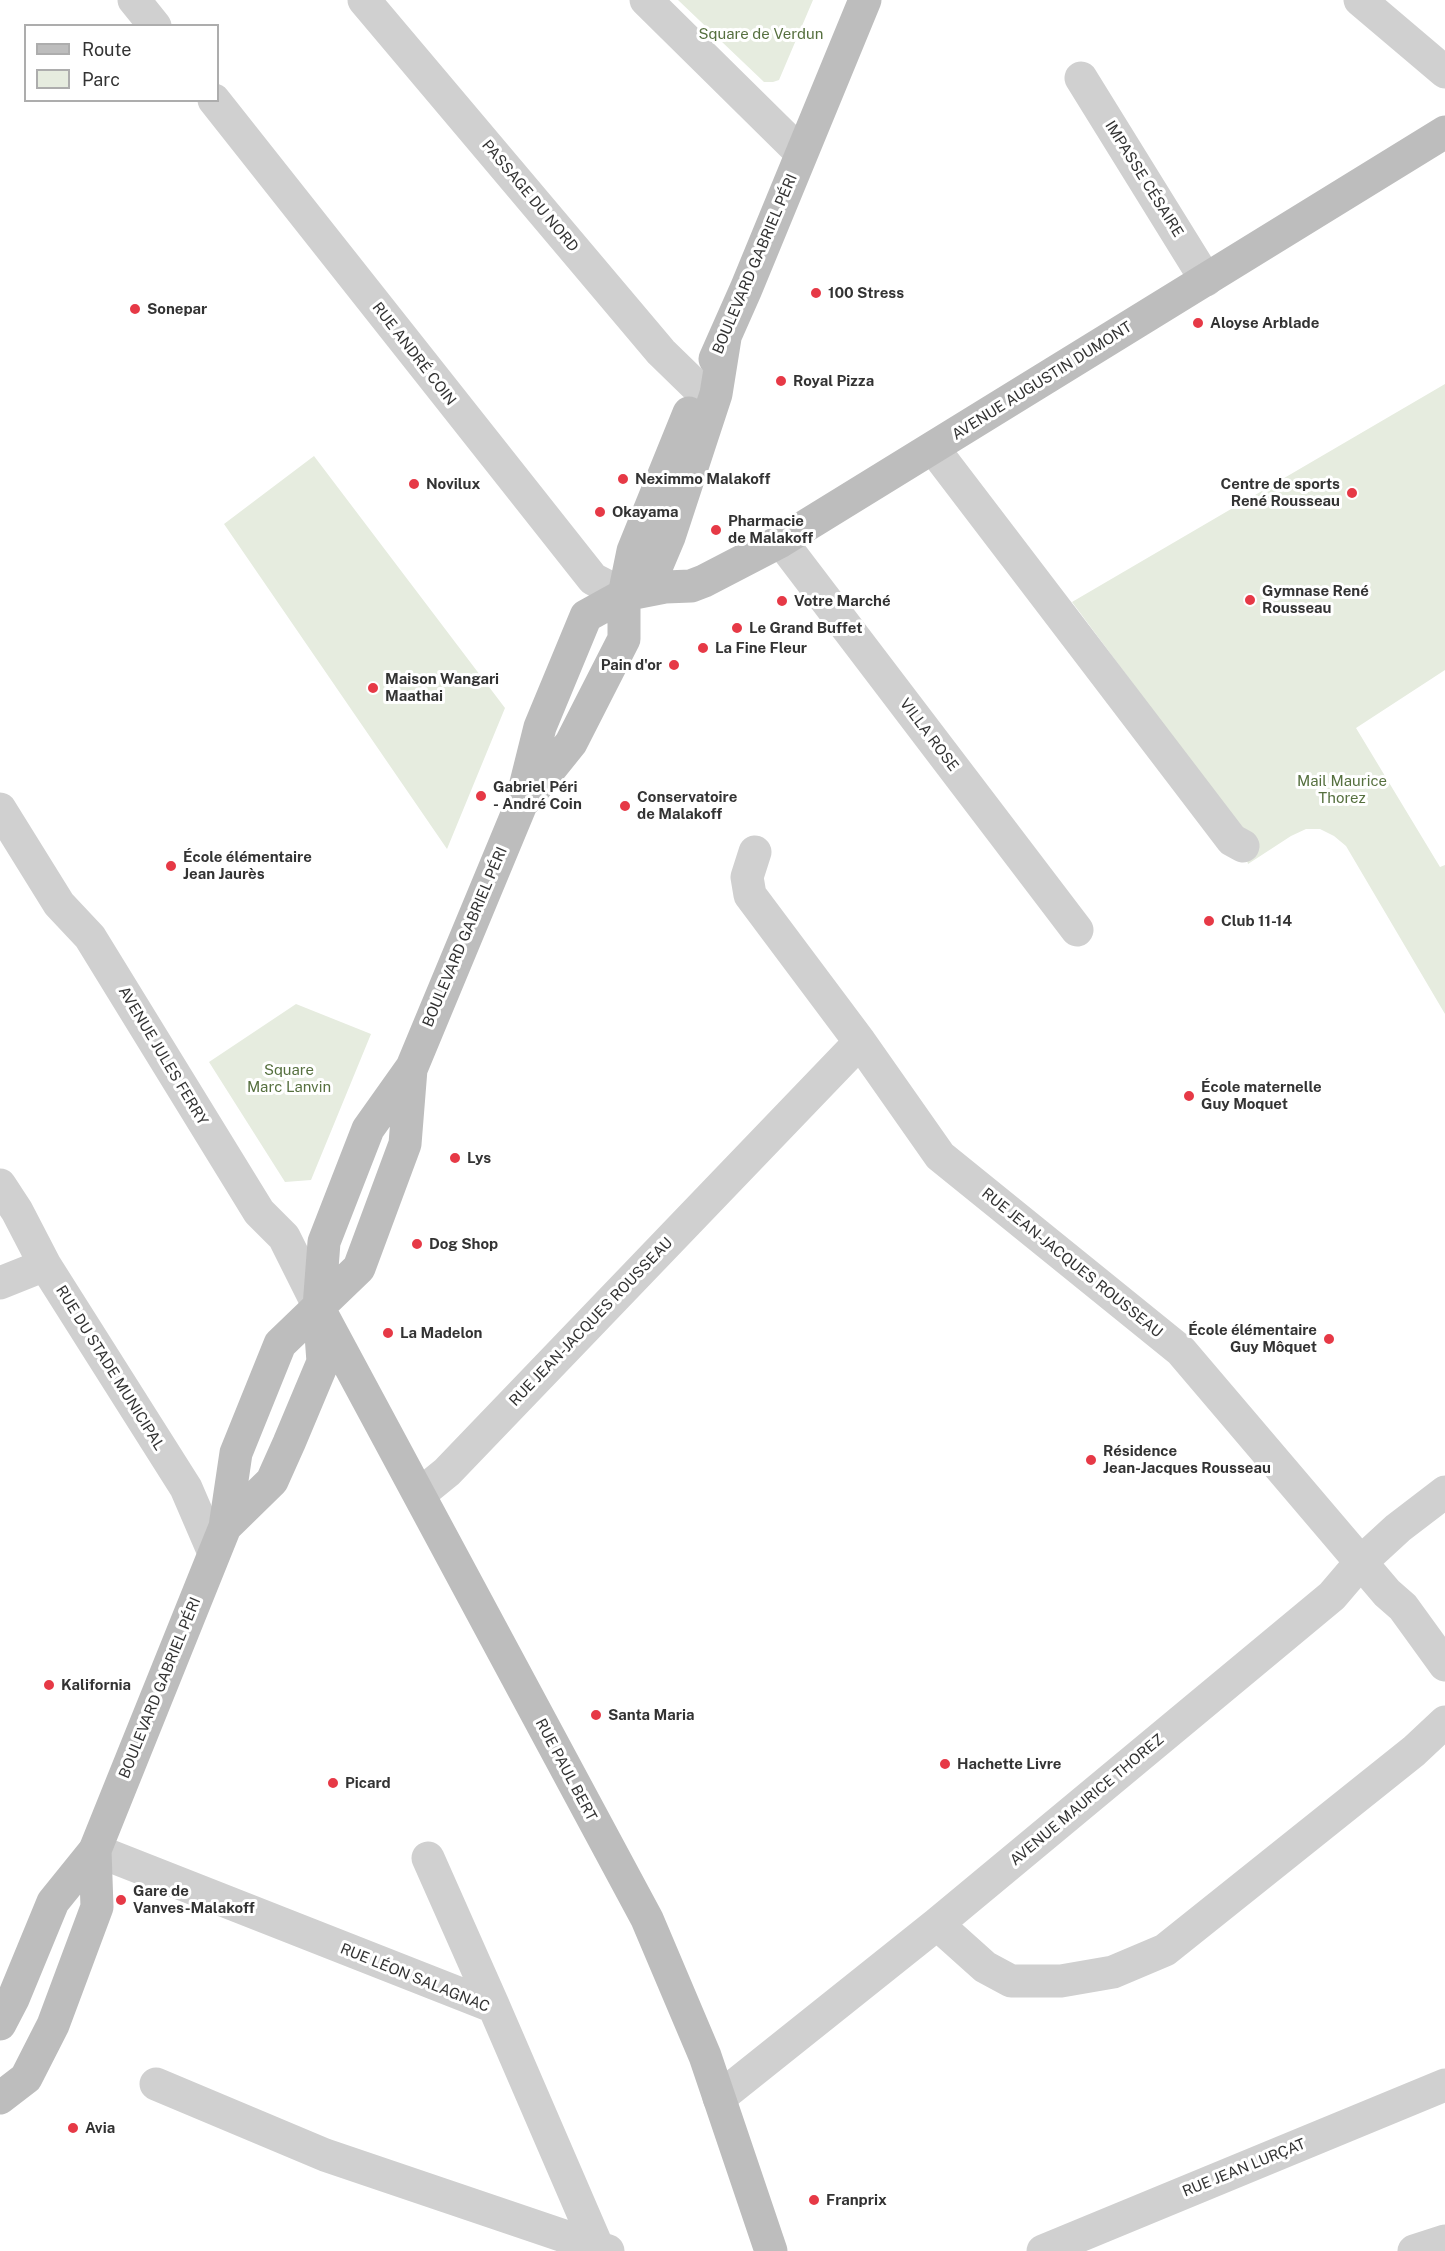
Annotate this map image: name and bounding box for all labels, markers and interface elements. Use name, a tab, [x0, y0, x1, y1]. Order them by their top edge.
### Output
legend	[24, 24, 219, 102]
park label: Square de Verdun	[698, 25, 824, 43]
text: Route	[82, 39, 131, 60]
text: Parc	[82, 69, 120, 90]
street label: IMPASSE CÉSAIRE	[1101, 118, 1187, 240]
street label: PASSAGE DU NORD	[478, 136, 582, 256]
street label: BOULEVARD GABRIEL PÉRI	[709, 171, 801, 357]
place label: 100 Stress	[828, 284, 904, 302]
marker: 100 Stress	[809, 286, 823, 300]
street label: RUE ANDRÉ COIN	[368, 299, 460, 409]
place label: Sonepar	[147, 300, 207, 318]
marker: Sonepar	[128, 302, 142, 316]
place label: Aloyse Arblade	[1210, 314, 1319, 332]
marker: Aloyse Arblade	[1191, 316, 1205, 330]
street label: AVENUE AUGUSTIN DUMONT	[949, 318, 1135, 444]
place label: Royal Pizza	[793, 372, 874, 390]
marker: Royal Pizza	[774, 374, 788, 388]
place label: Neximmo Malakoff	[635, 470, 770, 488]
marker: Neximmo Malakoff	[616, 472, 630, 486]
place label: Novilux	[426, 475, 480, 493]
place label: Centre de sports René Rousseau	[1220, 475, 1340, 510]
marker: Novilux	[407, 477, 421, 491]
marker: Centre de sports René Rousseau	[1345, 486, 1359, 500]
place label: Okayama	[612, 503, 678, 521]
marker: Okayama	[593, 505, 607, 519]
place label: Pharmacie de Malakoff	[728, 512, 813, 547]
marker: Pharmacie de Malakoff	[709, 523, 723, 537]
place label: Gymnase René Rousseau	[1262, 582, 1369, 617]
place label: Votre Marché	[794, 592, 891, 610]
marker: Gymnase René Rousseau	[1243, 593, 1257, 607]
marker: Votre Marché	[775, 594, 789, 608]
place label: Le Grand Buffet	[749, 619, 862, 637]
marker: Le Grand Buffet	[730, 621, 744, 635]
place label: La Fine Fleur	[715, 639, 807, 657]
marker: La Fine Fleur	[696, 641, 710, 655]
place label: Pain d'or	[601, 656, 662, 674]
marker: Pain d'or	[667, 658, 681, 672]
place label: Maison Wangari Maathai	[385, 670, 499, 705]
marker: Maison Wangari Maathai	[366, 681, 380, 695]
street label: VILLA ROSE	[896, 695, 962, 775]
park label: Mail Maurice Thorez	[1297, 772, 1387, 807]
place label: Gabriel Péri - André Coin	[493, 778, 582, 813]
place label: Conservatoire de Malakoff	[637, 788, 737, 823]
marker: Gabriel Péri - André Coin	[474, 789, 488, 803]
marker: Conservatoire de Malakoff	[618, 799, 632, 813]
street label: BOULEVARD GABRIEL PÉRI	[419, 844, 511, 1030]
place label: École élémentaire Jean Jaurès	[183, 848, 312, 883]
marker: École élémentaire Jean Jaurès	[164, 859, 178, 873]
place label: Club 11-14	[1221, 912, 1292, 930]
marker: Club 11-14	[1202, 914, 1216, 928]
street label: AVENUE JULES FERRY	[114, 983, 212, 1129]
park label: Square Marc Lanvin	[247, 1061, 331, 1096]
place label: École maternelle Guy Moquet	[1201, 1078, 1322, 1113]
marker: École maternelle Guy Moquet	[1182, 1089, 1196, 1103]
place label: Lys	[467, 1149, 491, 1167]
marker: Lys	[448, 1151, 462, 1165]
street label: RUE JEAN-JACQUES ROUSSEAU	[978, 1185, 1166, 1341]
street label: RUE JEAN-JACQUES ROUSSEAU	[506, 1234, 676, 1410]
place label: Dog Shop	[429, 1235, 498, 1253]
marker: Dog Shop	[410, 1237, 424, 1251]
street label: RUE DU STADE MUNICIPAL	[52, 1282, 168, 1454]
place label: École élémentaire Guy Môquet	[1188, 1321, 1317, 1356]
place label: La Madelon	[400, 1324, 482, 1342]
marker: La Madelon	[381, 1326, 395, 1340]
marker: École élémentaire Guy Môquet	[1322, 1332, 1336, 1346]
place label: Résidence Jean-Jacques Rousseau	[1103, 1442, 1271, 1477]
marker: Résidence Jean-Jacques Rousseau	[1084, 1453, 1098, 1467]
street label: BOULEVARD GABRIEL PÉRI	[115, 1595, 205, 1781]
place label: Kalifornia	[61, 1676, 131, 1694]
marker: Kalifornia	[42, 1678, 56, 1692]
place label: Santa Maria	[608, 1706, 694, 1724]
marker: Santa Maria	[589, 1708, 603, 1722]
street label: RUE PAUL BERT	[531, 1716, 601, 1824]
street label: AVENUE MAURICE THOREZ	[1006, 1730, 1168, 1870]
place label: Hachette Livre	[957, 1755, 1062, 1773]
marker: Hachette Livre	[938, 1757, 952, 1771]
place label: Picard	[345, 1774, 391, 1792]
marker: Picard	[326, 1776, 340, 1790]
place label: Gare de Vanves-Malakoff	[133, 1882, 255, 1917]
marker: Gare de Vanves-Malakoff	[114, 1893, 128, 1907]
street label: RUE LÉON SALAGNAC	[338, 1940, 492, 2016]
place label: Avia	[85, 2119, 115, 2137]
marker: Avia	[66, 2121, 80, 2135]
street label: RUE JEAN LURÇAT	[1180, 2135, 1308, 2201]
place label: Franprix	[826, 2191, 887, 2209]
marker: Franprix	[807, 2193, 821, 2207]

